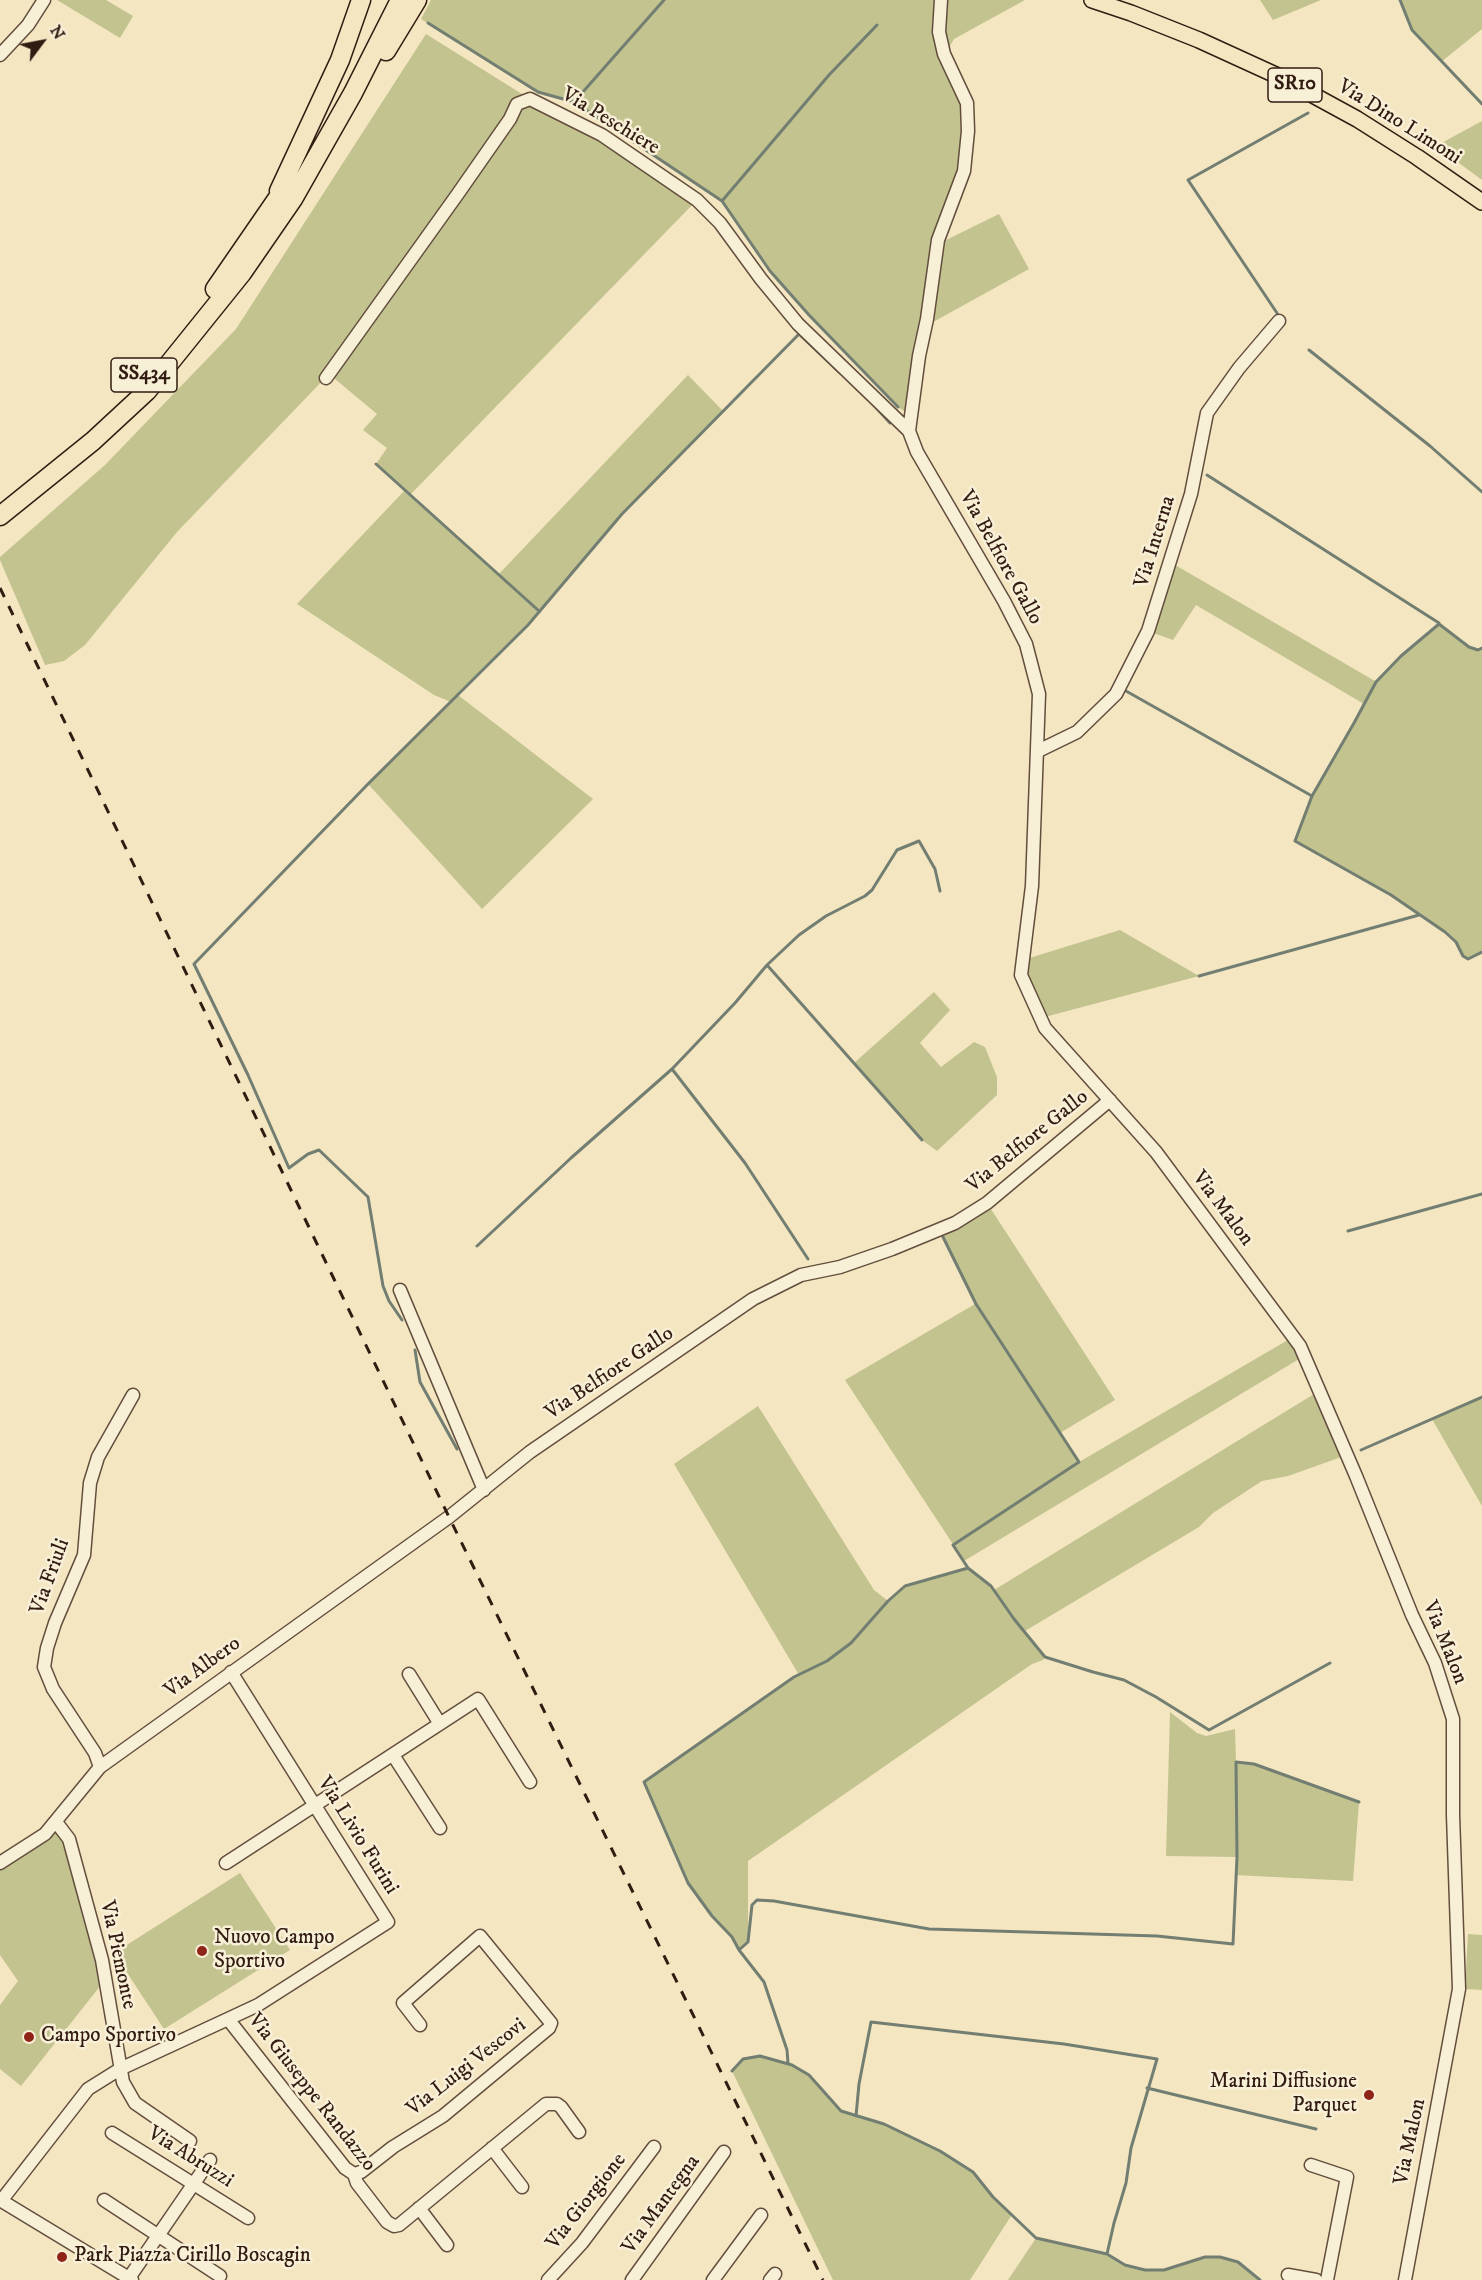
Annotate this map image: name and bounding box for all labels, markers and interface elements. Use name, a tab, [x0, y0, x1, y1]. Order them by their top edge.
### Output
north arrow	[12, 12, 72, 72]
text: N	[45, 22, 69, 43]
road number: SR10	[1268, 68, 1322, 102]
street label: Via Dino Limoni	[1332, 75, 1466, 171]
street label: Via Peschiere	[556, 83, 664, 161]
road number: SS434	[111, 358, 177, 392]
street label: Via Belfiore Gallo	[953, 486, 1047, 630]
street label: Via Interna	[1130, 493, 1182, 591]
street label: Via Belfiore Gallo	[962, 1085, 1094, 1199]
street label: Via Malon	[1186, 1166, 1258, 1252]
street label: Via Belfiore Gallo	[541, 1322, 679, 1426]
street label: Via Friuli	[26, 1536, 76, 1618]
street label: Via Malon	[1416, 1598, 1472, 1688]
street label: Via Albero	[160, 1632, 246, 1704]
street label: Via Livio Furini	[311, 1773, 403, 1899]
street label: Via Piemonte	[93, 1898, 141, 2012]
place label: Nuovo Campo Sportivo	[214, 1926, 334, 1976]
marker: Nuovo Campo Sportivo	[195, 1944, 209, 1958]
street label: Via Giuseppe Randazzo	[241, 2009, 381, 2177]
street label: Via Luigi Vescovi	[402, 2014, 532, 2122]
place label: Campo Sportivo	[41, 2024, 176, 2050]
marker: Campo Sportivo	[22, 2030, 36, 2044]
place label: Marini Diffusione Parquet	[1210, 2070, 1357, 2120]
marker: Marini Diffusione Parquet	[1362, 2088, 1376, 2102]
street label: Via Malon	[1390, 2097, 1432, 2187]
street label: Via Abruzzi	[142, 2122, 238, 2194]
street label: Via Giorgione	[542, 2149, 632, 2255]
street label: Via Mantegna	[618, 2150, 706, 2260]
place label: Park Piazza Cirillo Boscagin	[74, 2244, 311, 2270]
marker: Park Piazza Cirillo Boscagin	[55, 2250, 69, 2264]

